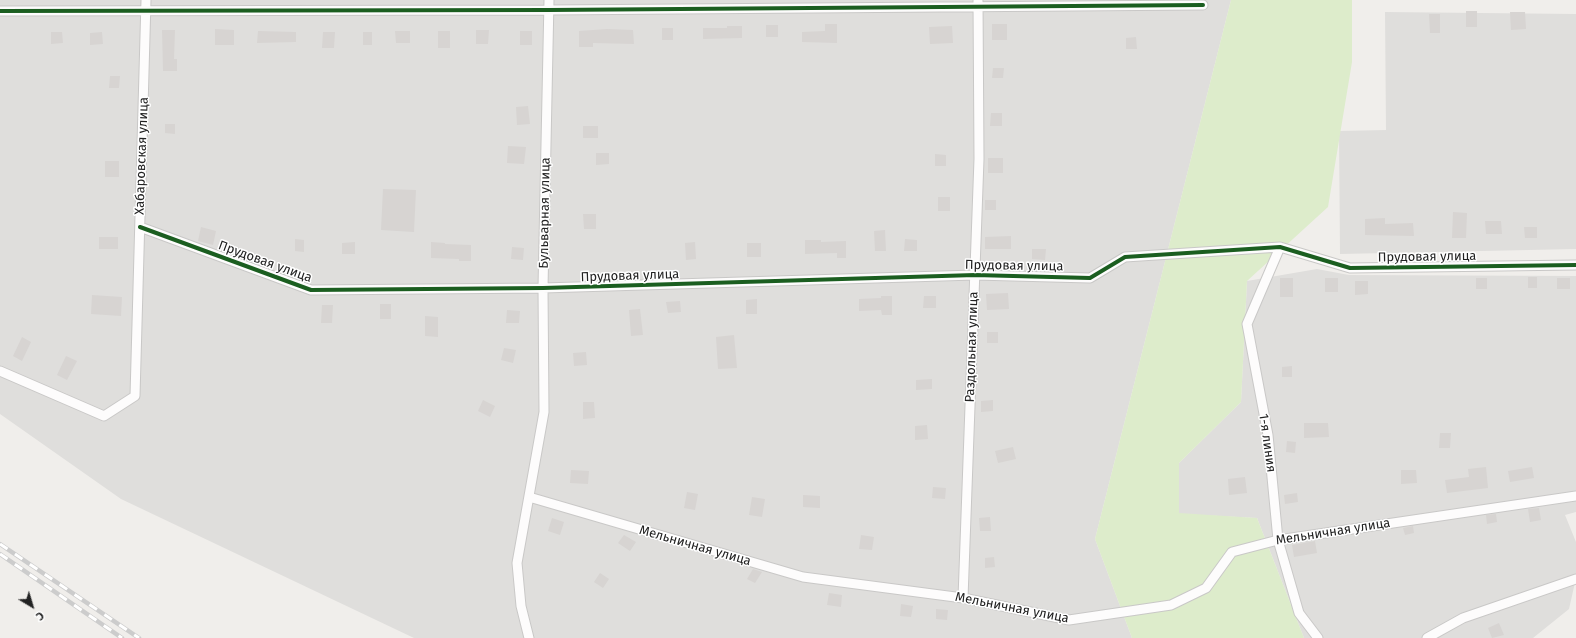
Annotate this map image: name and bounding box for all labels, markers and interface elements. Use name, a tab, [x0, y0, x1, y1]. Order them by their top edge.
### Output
street label: Хабаровская улица	[132, 97, 152, 215]
street label: Бульварная улица	[536, 157, 554, 269]
street label: Прудовая улица	[216, 238, 314, 286]
street label: Прудовая улица	[1378, 248, 1476, 266]
street label: Прудовая улица	[965, 257, 1063, 275]
street label: Прудовая улица	[580, 266, 680, 286]
street label: Раздольная улица	[962, 291, 982, 403]
street label: 1-я линия	[1255, 413, 1279, 473]
street label: Мельничная улица	[1275, 515, 1391, 549]
street label: Мельничная улица	[637, 523, 753, 569]
north arrow	[12, 586, 52, 626]
street label: Мельничная улица	[954, 589, 1070, 627]
text: С	[33, 609, 46, 623]

